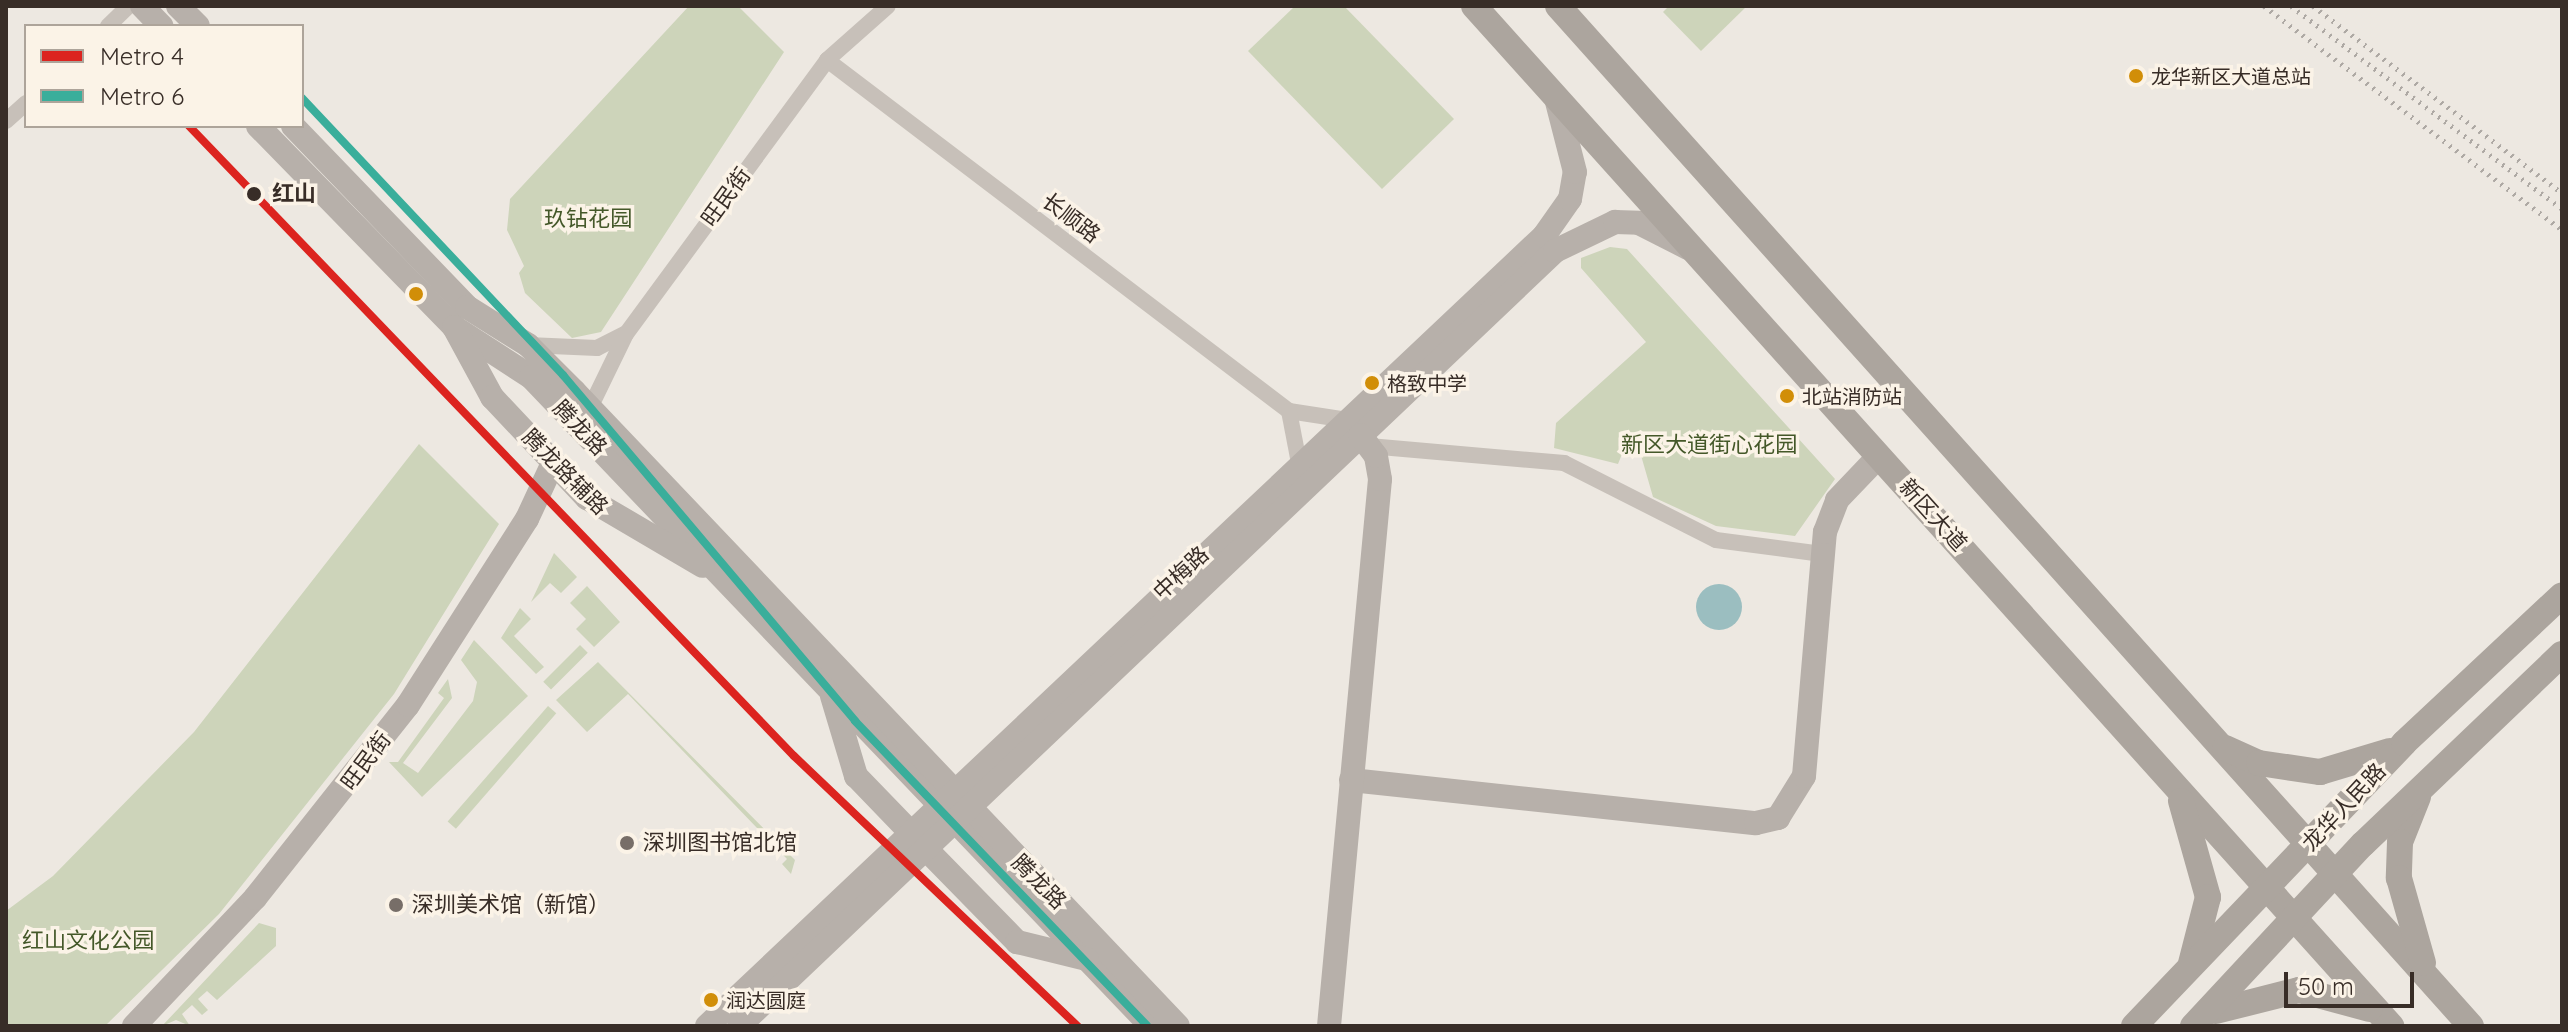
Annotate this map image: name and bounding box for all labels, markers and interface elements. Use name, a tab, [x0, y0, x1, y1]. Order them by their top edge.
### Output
legend	[24, 24, 304, 128]
text: Metro 4	[100, 41, 184, 71]
place label: 龙华新区大道总站	[2151, 64, 2311, 88]
marker: 龙华新区大道总站	[2128, 68, 2144, 84]
text: Metro 6	[100, 81, 184, 111]
street label: 旺民街	[696, 163, 756, 231]
place label: 红山	[272, 181, 316, 207]
marker: 红山	[243, 183, 265, 205]
street label: 长顺路	[1037, 188, 1105, 248]
park label: 玖钻花园	[544, 206, 632, 232]
unlabelled marker	[408, 286, 424, 302]
place label: 格致中学	[1387, 371, 1467, 395]
marker: 格致中学	[1364, 375, 1380, 391]
place label: 北站消防站	[1802, 384, 1902, 408]
marker: 北站消防站	[1779, 388, 1795, 404]
street label: 腾龙路	[548, 395, 612, 461]
street label: 腾龙路辅路	[517, 424, 613, 520]
park label: 新区大道街心花园	[1621, 432, 1797, 458]
street label: 新区大道	[1894, 473, 1972, 557]
street label: 中梅路	[1148, 541, 1214, 605]
street label: 旺民街	[336, 727, 396, 795]
street label: 龙华人民路	[2297, 758, 2391, 856]
place label: 深圳图书馆北馆	[643, 830, 797, 856]
marker: 深圳图书馆北馆	[618, 834, 636, 852]
street label: 腾龙路	[1006, 849, 1072, 915]
place label: 深圳美术馆（新馆）	[412, 892, 610, 918]
marker: 深圳美术馆（新馆）	[387, 896, 405, 914]
park label: 红山文化公园	[22, 928, 154, 954]
scale bar	[2288, 956, 2418, 1006]
text: 50 m	[2298, 971, 2354, 1001]
place label: 润达圆庭	[726, 988, 806, 1012]
marker: 润达圆庭	[703, 992, 719, 1008]

